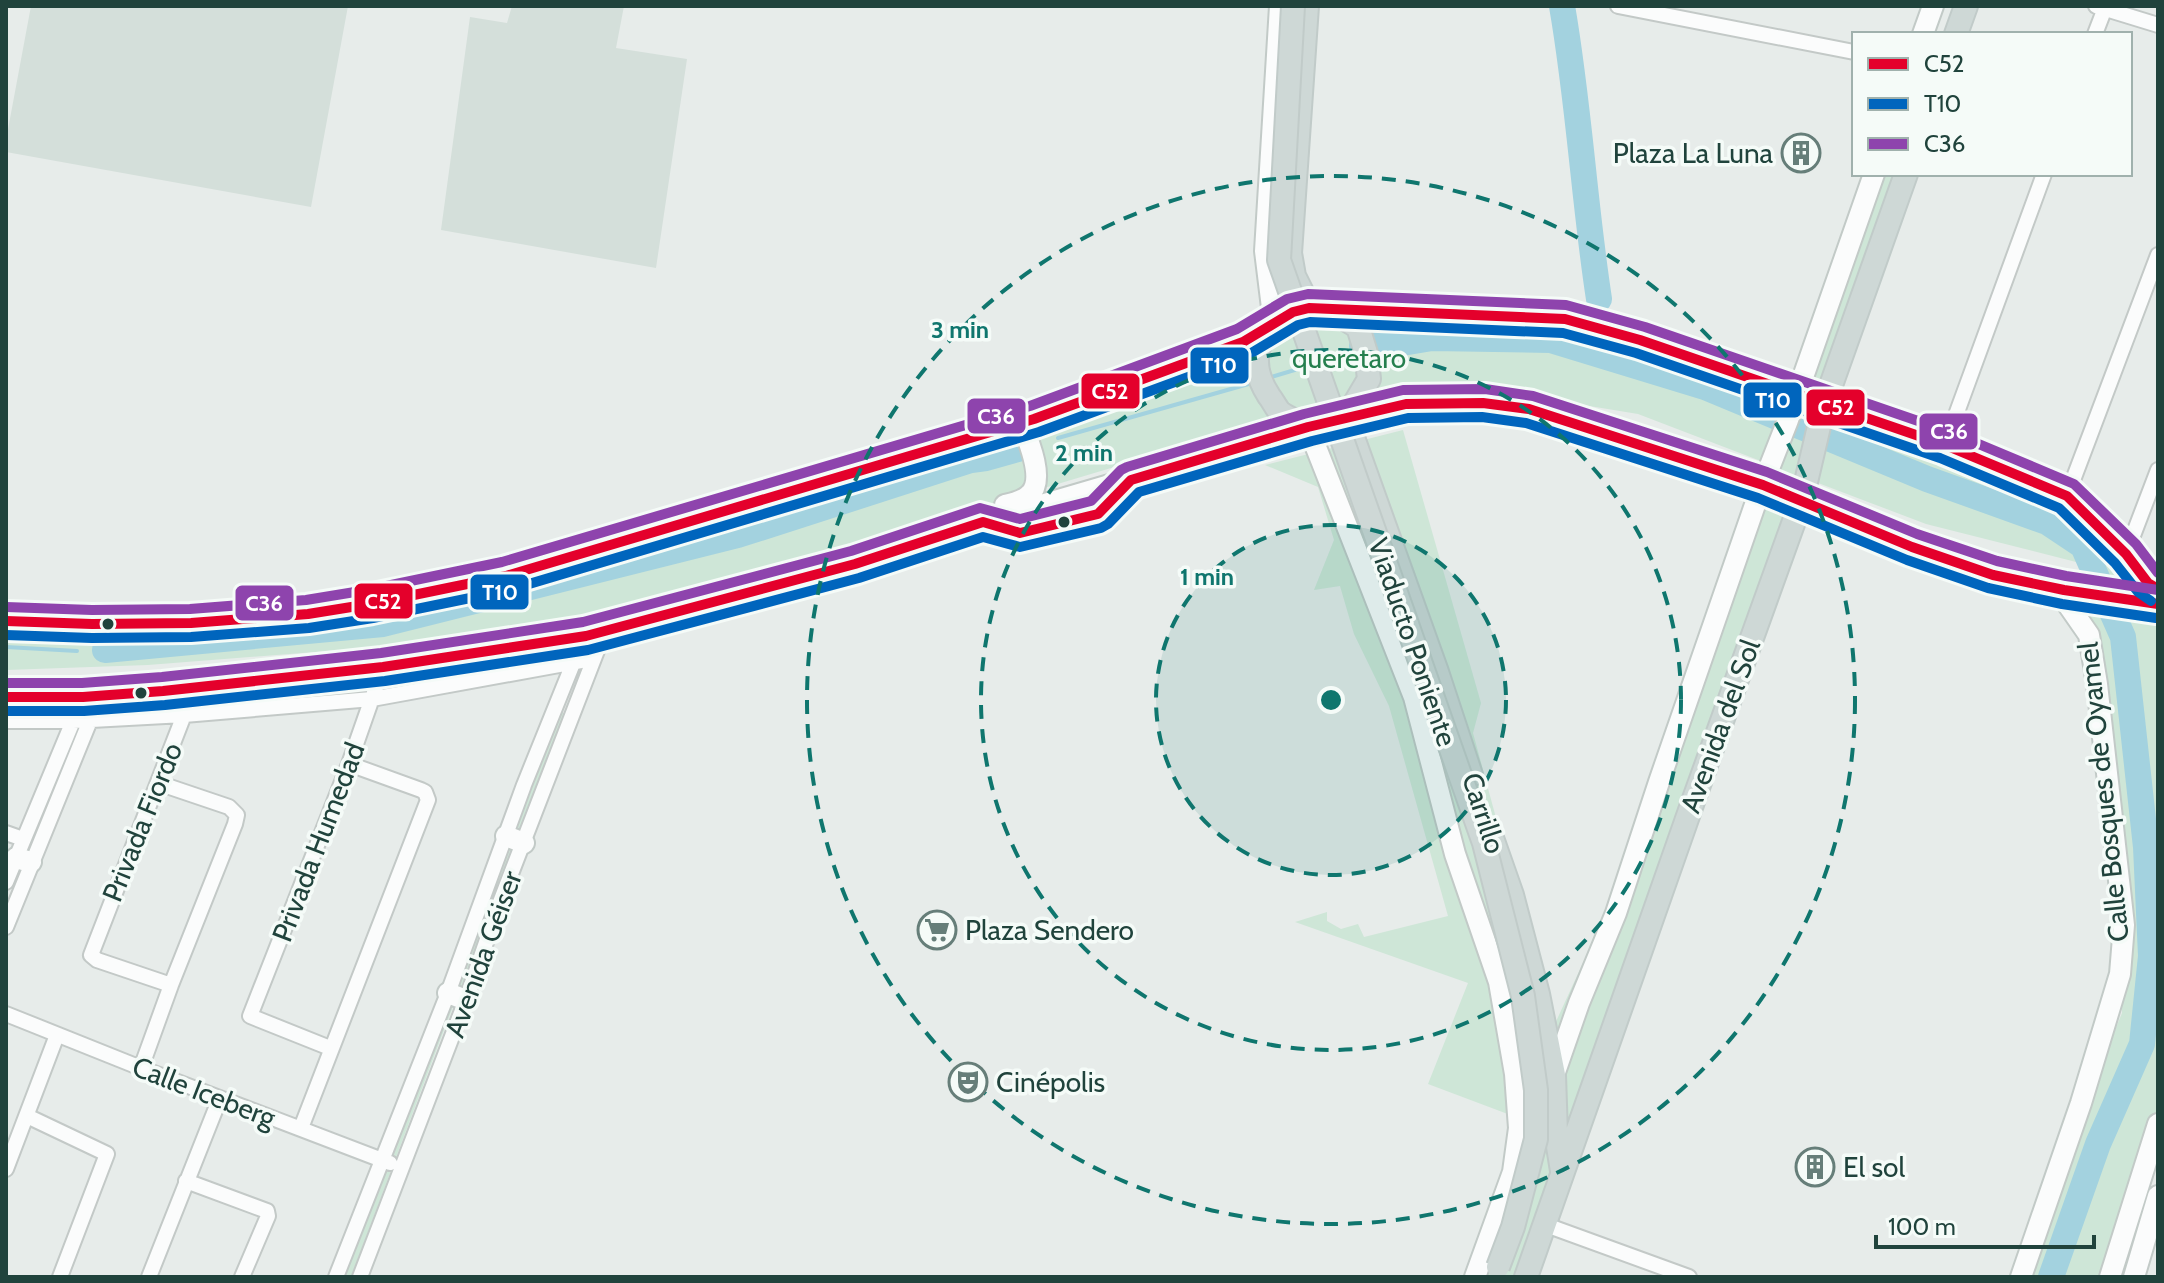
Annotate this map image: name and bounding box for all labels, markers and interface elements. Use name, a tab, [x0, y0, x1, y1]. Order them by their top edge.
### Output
legend	[1852, 32, 2132, 176]
text: C52	[1924, 49, 1964, 78]
text: T10	[1924, 89, 1961, 118]
text: C36	[1924, 129, 1965, 158]
building icon: Plaza La Luna	[1780, 132, 1822, 174]
place label: Plaza La Luna	[1613, 136, 1774, 170]
text: 3 min	[931, 315, 989, 344]
park label: queretaro	[1292, 341, 1406, 375]
line badge: T10	[1189, 346, 1250, 385]
text: T10	[1201, 352, 1237, 379]
line badge: C52	[1080, 372, 1141, 410]
text: C52	[1092, 378, 1128, 405]
line badge: T10	[1742, 381, 1803, 419]
text: T10	[1755, 387, 1791, 414]
line badge: C52	[1805, 388, 1866, 427]
text: C52	[1818, 394, 1854, 421]
line badge: C36	[966, 397, 1027, 435]
text: C36	[977, 403, 1015, 430]
line badge: C36	[1918, 412, 1979, 451]
text: C36	[1930, 418, 1968, 445]
text: 2 min	[1055, 438, 1113, 467]
unlabelled marker	[1056, 514, 1072, 530]
street label: Viaducto Poniente	[1361, 534, 1465, 750]
text: 1 min	[1180, 562, 1234, 591]
line badge: T10	[469, 573, 530, 611]
text: T10	[482, 579, 518, 606]
line badge: C52	[353, 582, 414, 620]
line badge: C36	[234, 584, 295, 622]
text: C52	[365, 588, 401, 615]
text: C36	[245, 590, 283, 617]
unlabelled marker	[100, 616, 116, 632]
street label: Avenida del Sol	[1673, 634, 1767, 817]
street label: Calle Bosques de Oyamel	[2070, 640, 2136, 944]
unlabelled marker	[133, 685, 149, 701]
centre of rings	[1317, 686, 1345, 714]
street label: Privada Fiordo	[95, 738, 189, 906]
street label: Privada Humedad	[264, 738, 372, 946]
street label: Carrillo	[1455, 768, 1513, 858]
street label: Avenida Géiser	[437, 866, 529, 1042]
supermarket icon: Plaza Sendero	[916, 909, 958, 951]
place label: Plaza Sendero	[965, 913, 1134, 947]
street label: Calle Iceberg	[128, 1049, 281, 1135]
theatre icon: Cinépolis	[947, 1061, 989, 1103]
place label: Cinépolis	[996, 1065, 1105, 1099]
building icon: El sol	[1794, 1146, 1836, 1188]
place label: El sol	[1843, 1150, 1905, 1184]
scale bar	[1876, 1199, 2094, 1249]
text: 100 m	[1888, 1212, 1956, 1241]

